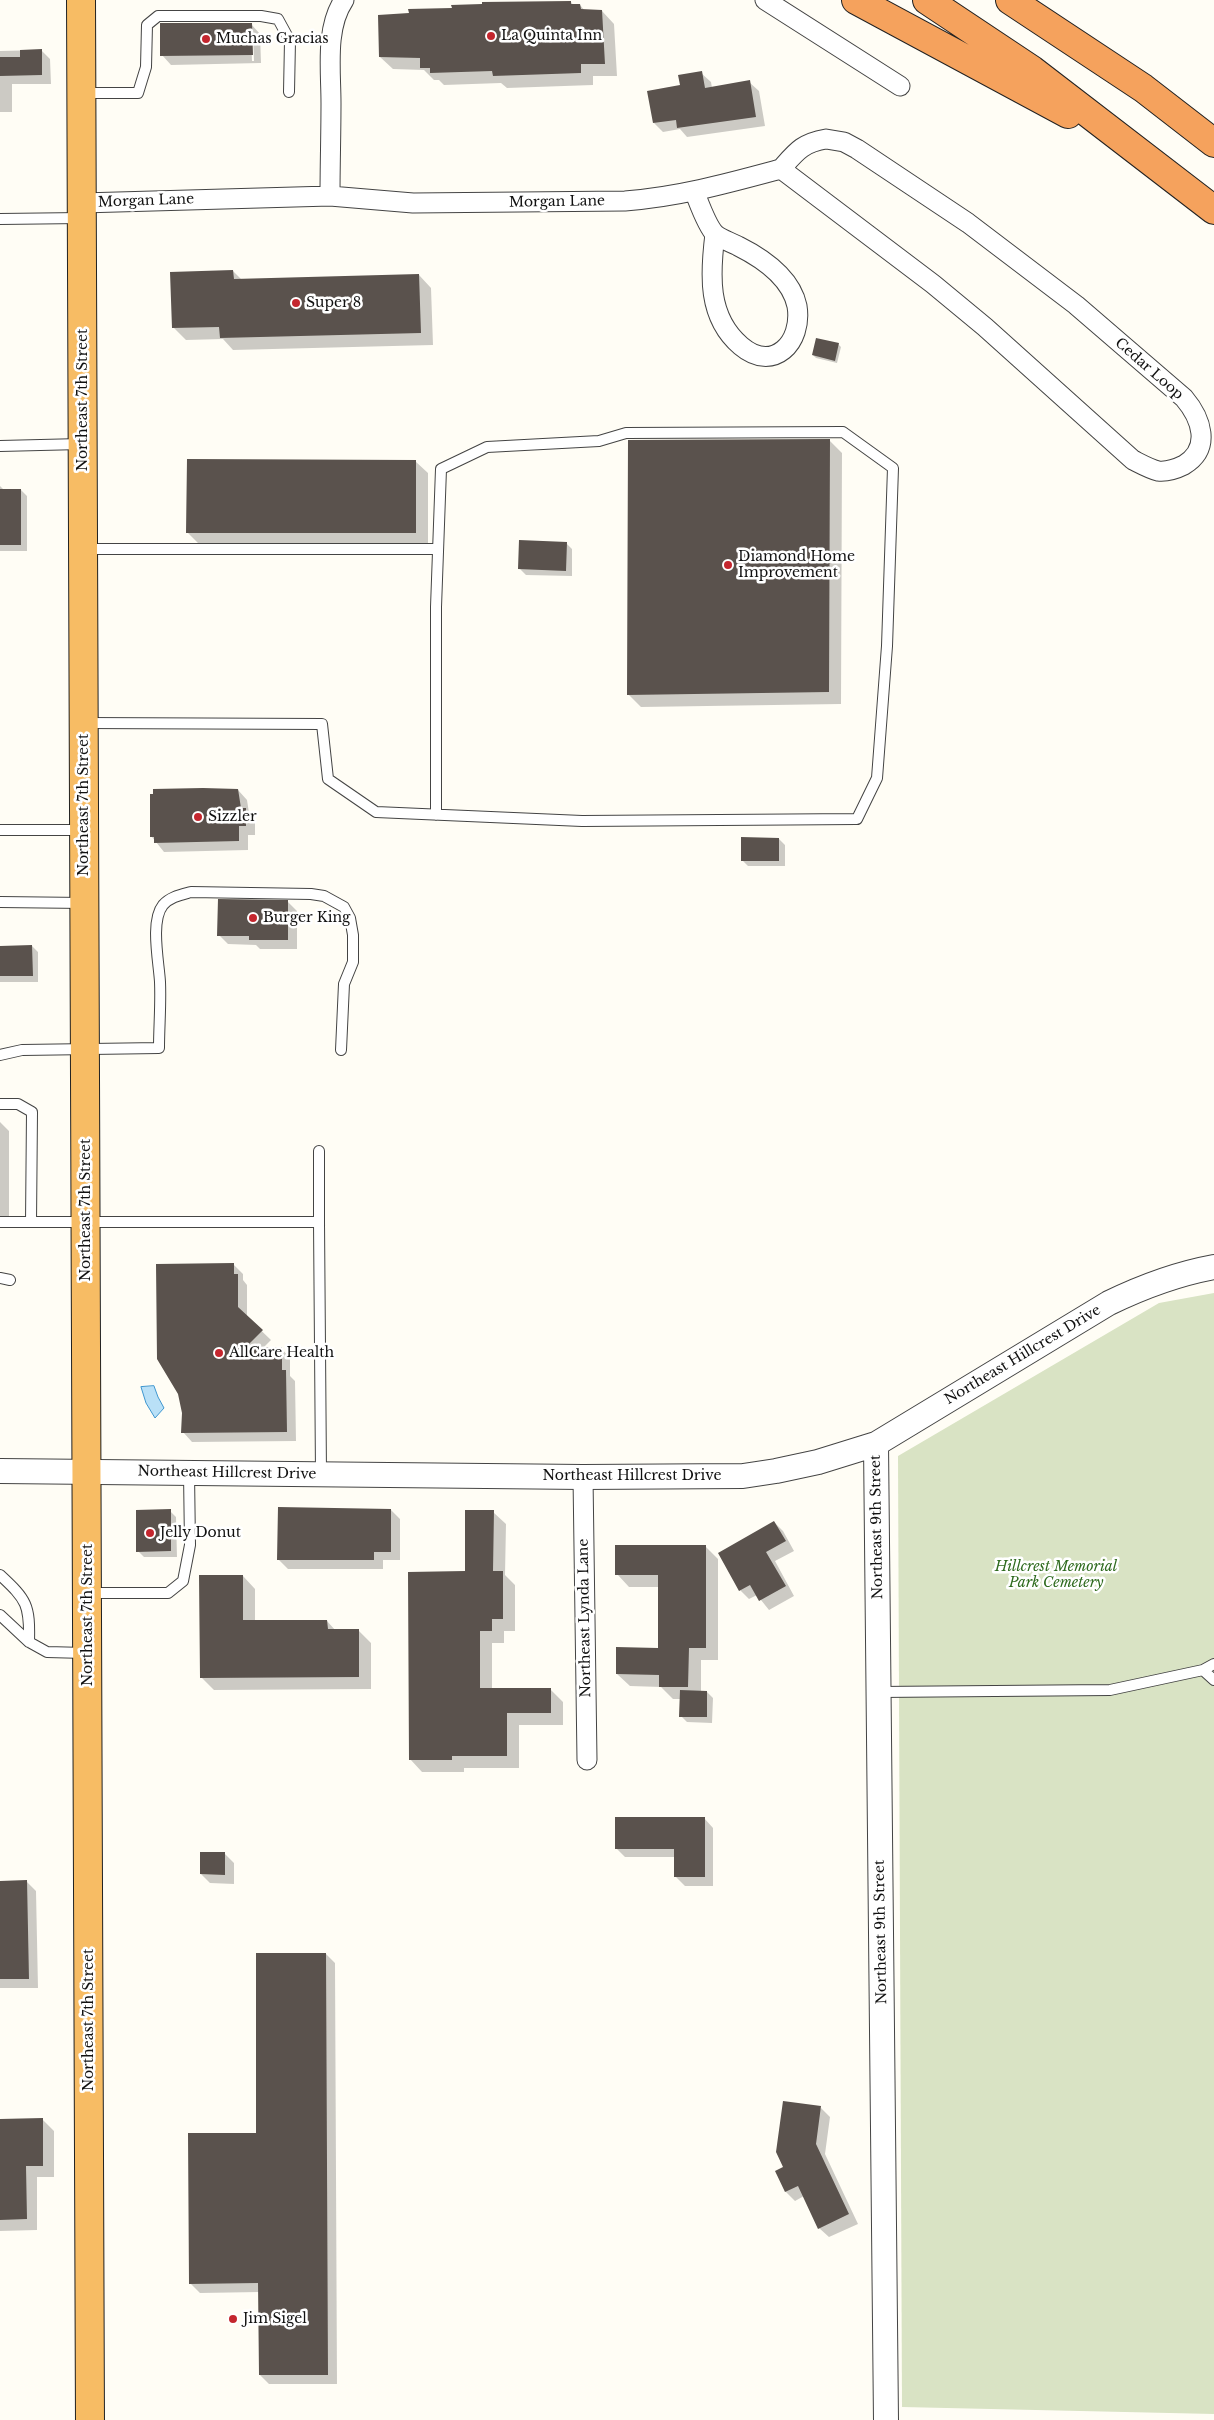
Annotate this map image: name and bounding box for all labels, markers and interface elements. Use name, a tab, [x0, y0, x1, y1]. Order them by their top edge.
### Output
place label: La Quinta Inn	[501, 28, 602, 44]
marker: La Quinta Inn	[485, 30, 497, 42]
place label: Muchas Gracias	[216, 31, 329, 47]
marker: Muchas Gracias	[200, 33, 212, 45]
street label: Morgan Lane	[98, 191, 194, 211]
street label: Morgan Lane	[509, 193, 605, 211]
place label: Super 8	[306, 295, 361, 311]
marker: Super 8	[290, 297, 302, 309]
street label: Northeast 7th Street	[75, 329, 91, 471]
street label: Cedar Loop	[1111, 335, 1187, 403]
place label: Diamond Home Improvement	[738, 549, 855, 582]
marker: Diamond Home Improvement	[722, 559, 734, 571]
street label: Northeast 7th Street	[76, 734, 92, 876]
place label: Sizzler	[208, 809, 257, 825]
marker: Sizzler	[192, 811, 204, 823]
place label: Burger King	[263, 910, 350, 926]
marker: Burger King	[247, 912, 259, 924]
street label: Northeast 7th Street	[78, 1139, 94, 1281]
street label: Northeast Hillcrest Drive	[942, 1302, 1104, 1408]
place label: AllCare Health	[229, 1345, 334, 1361]
marker: AllCare Health	[213, 1347, 225, 1359]
street label: Northeast 9th Street	[867, 1455, 887, 1599]
street label: Northeast Hillcrest Drive	[137, 1463, 317, 1483]
street label: Northeast Hillcrest Drive	[543, 1468, 721, 1484]
place label: Jelly Donut	[160, 1525, 241, 1541]
marker: Jelly Donut	[144, 1527, 156, 1539]
street label: Northeast Lynda Lane	[575, 1538, 595, 1698]
street label: Northeast 7th Street	[80, 1544, 96, 1686]
park label: Hillcrest Memorial Park Cemetery	[995, 1559, 1117, 1591]
street label: Northeast 9th Street	[871, 1860, 891, 2004]
street label: Northeast 7th Street	[81, 1949, 97, 2091]
place label: Jim Sigel	[243, 2311, 307, 2327]
marker: Jim Sigel	[227, 2313, 239, 2325]

